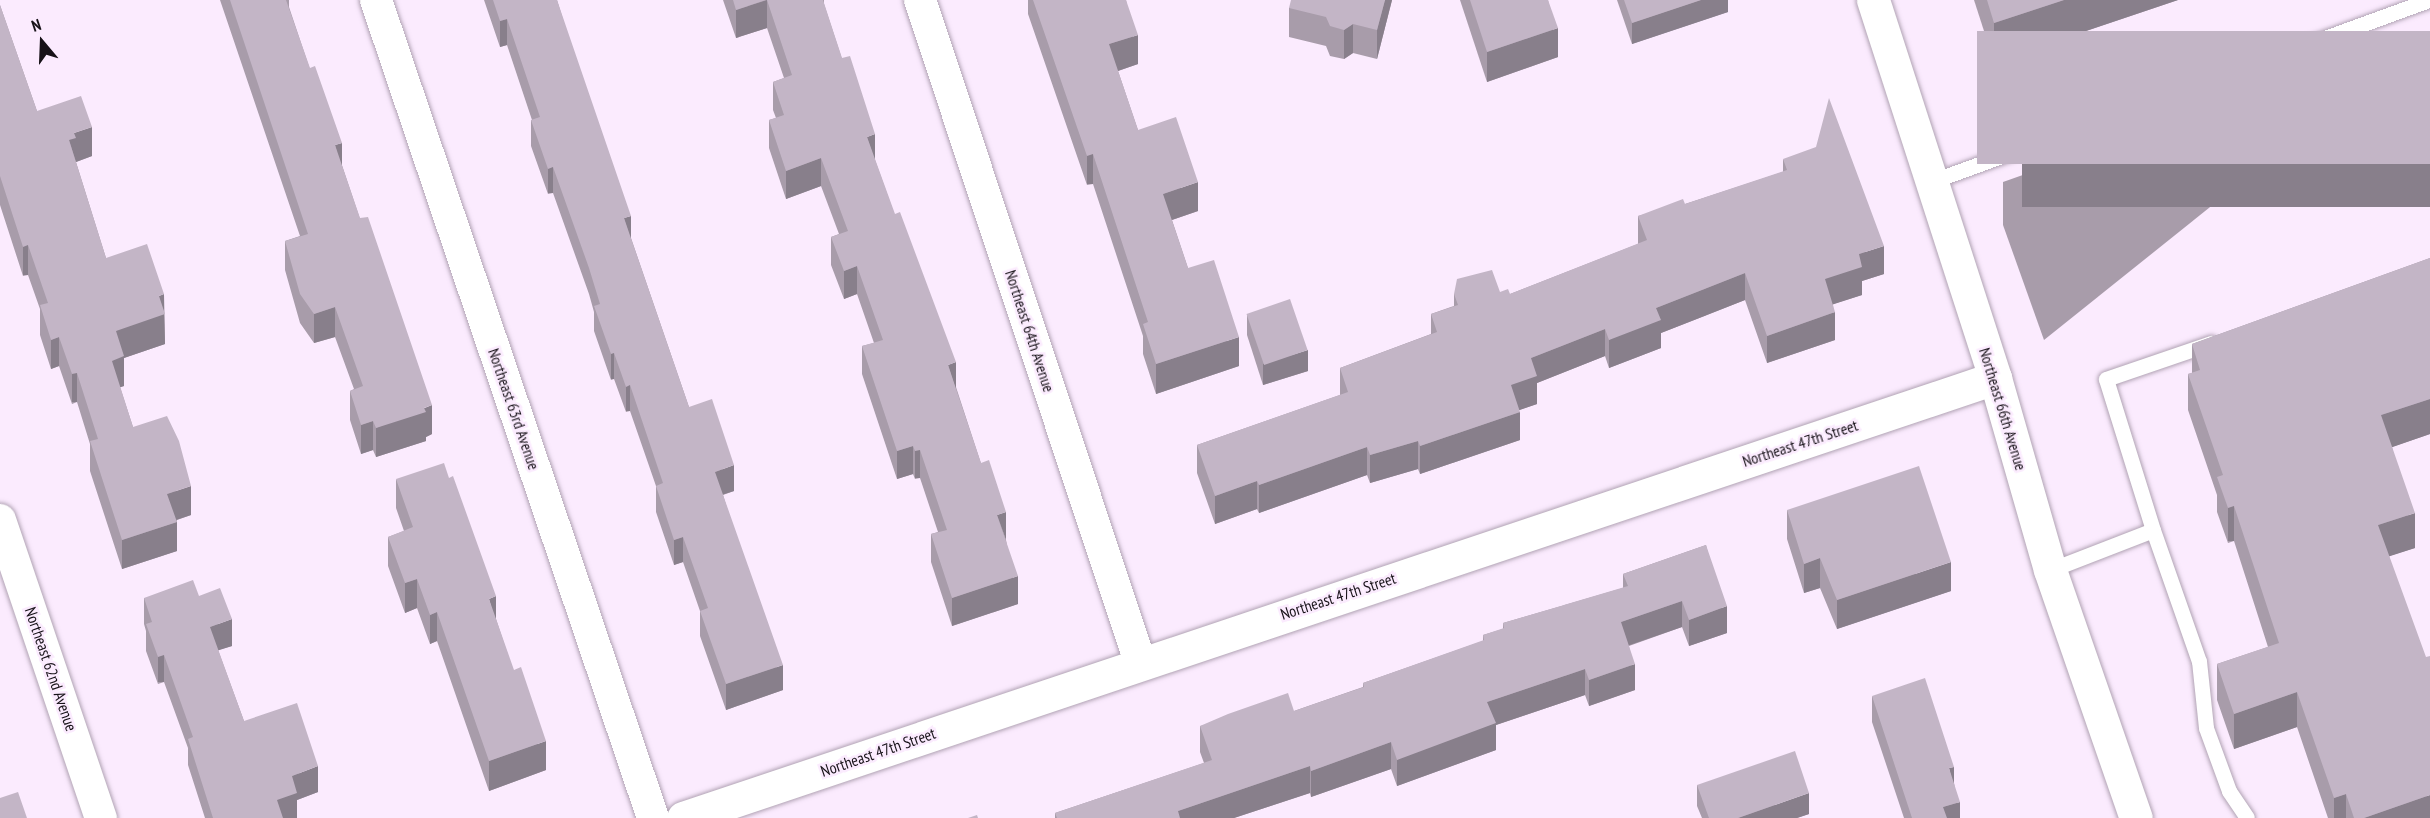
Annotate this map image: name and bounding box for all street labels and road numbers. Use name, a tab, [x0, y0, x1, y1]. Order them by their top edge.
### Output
street label: Northeast 64th Avenue	[1001, 267, 1059, 395]
street label: Northeast 66th Avenue	[1975, 345, 2031, 473]
street label: Northeast 63rd Avenue	[484, 346, 544, 472]
street label: Northeast 47th Street	[1740, 415, 1860, 471]
street label: Northeast 47th Street	[1278, 568, 1398, 624]
street label: Northeast 62nd Avenue	[21, 604, 81, 734]
street label: Northeast 47th Street	[818, 723, 938, 781]

